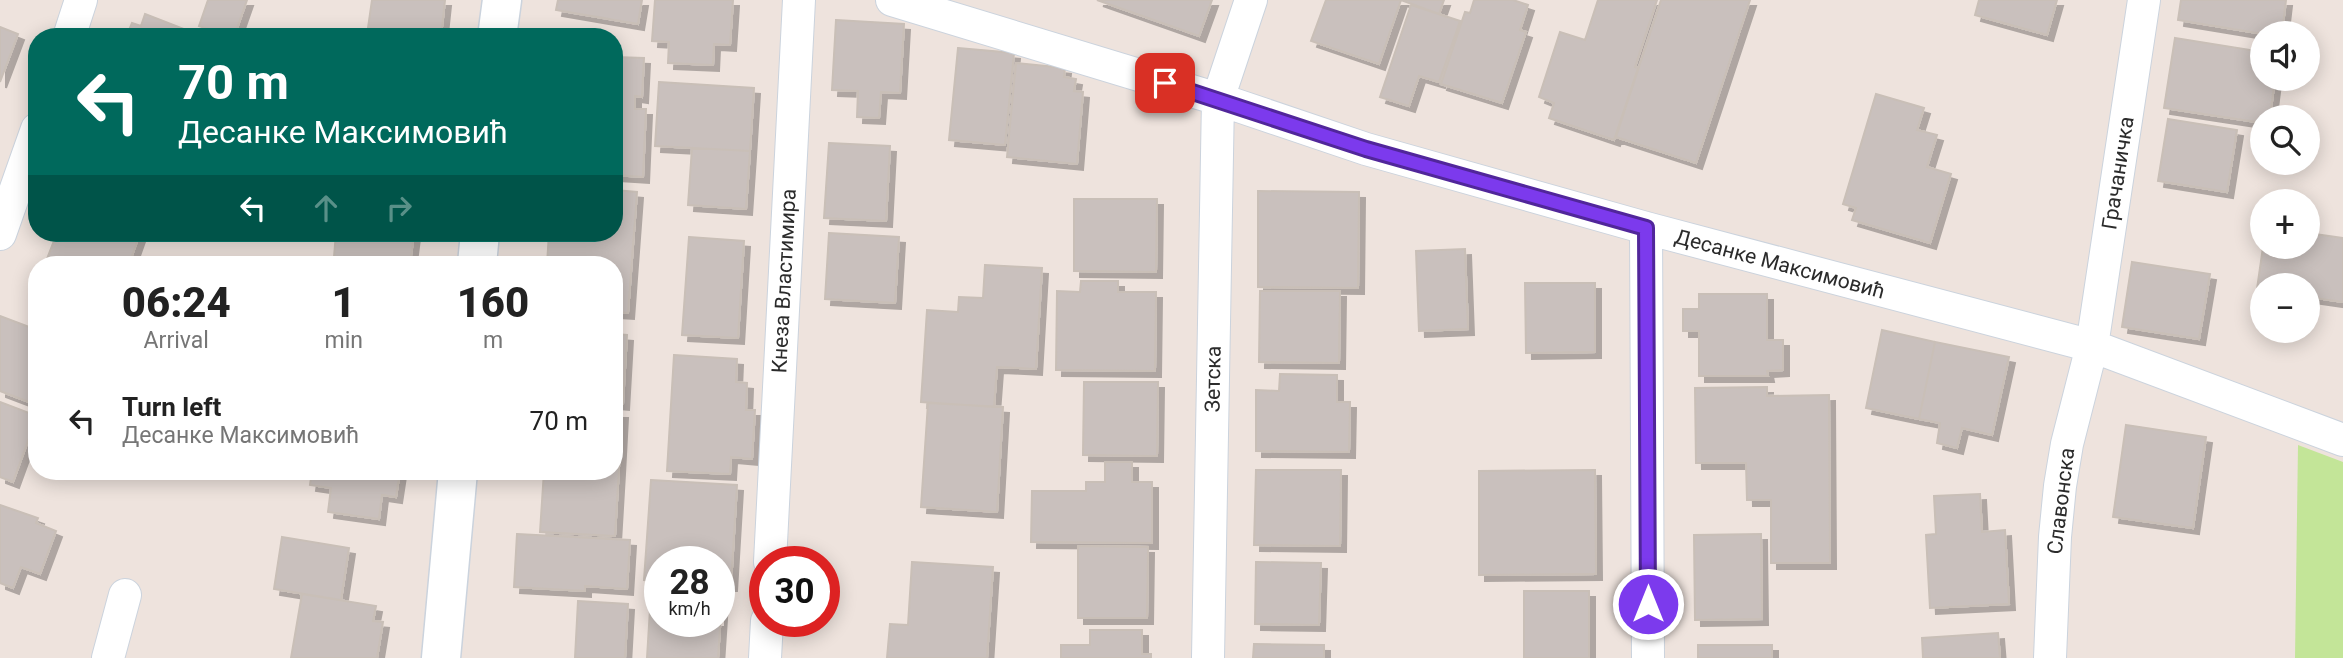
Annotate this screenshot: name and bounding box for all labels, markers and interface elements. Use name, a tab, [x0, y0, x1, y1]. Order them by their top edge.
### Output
map controls	[2250, 21, 2320, 343]
button: sound	[2250, 21, 2320, 91]
pin	[1135, 53, 1195, 113]
text: 70 m	[178, 54, 289, 111]
icon: left	[63, 56, 154, 147]
icon: arrive	[1146, 64, 1184, 102]
button: search	[2250, 105, 2320, 175]
text: Десанке Максимовић	[178, 113, 508, 151]
street label: Грачаничка	[2097, 115, 2139, 231]
street label: Кнеза Властимира	[767, 188, 801, 374]
icon: left	[234, 189, 272, 227]
icon: ahead	[307, 189, 345, 227]
icon: right	[380, 189, 418, 227]
button: +	[2250, 189, 2320, 259]
street label: Десанке Максимовић	[1672, 224, 1888, 304]
button: −	[2250, 273, 2320, 343]
text: 06:24	[122, 278, 231, 327]
text: 1	[332, 278, 356, 327]
text: 160	[457, 278, 529, 327]
text: Arrival	[144, 327, 209, 354]
text: min	[324, 327, 363, 354]
text: m	[483, 327, 503, 354]
street label: Зетска	[1200, 346, 1226, 412]
text: Turn left	[122, 392, 221, 422]
icon: left	[63, 402, 101, 440]
text: 70 m	[530, 406, 588, 436]
text: Десанке Максимовић	[122, 422, 359, 449]
street label: Славонска	[2043, 446, 2079, 556]
speed limit sign: 30	[749, 546, 840, 637]
text: 28	[669, 562, 710, 603]
position arrow	[1611, 567, 1685, 641]
text: km/h	[668, 598, 711, 619]

